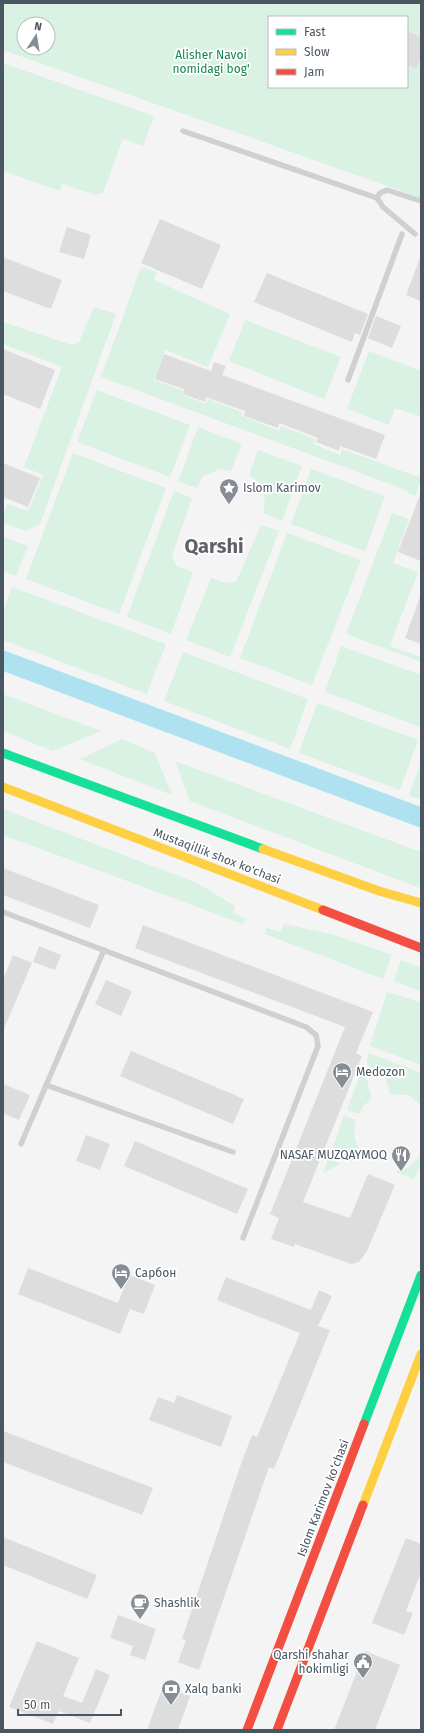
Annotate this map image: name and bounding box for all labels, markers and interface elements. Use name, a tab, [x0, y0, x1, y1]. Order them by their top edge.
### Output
north arrow	[16, 16, 56, 56]
legend	[268, 16, 408, 88]
text: N	[33, 20, 43, 34]
text: Fast	[304, 25, 326, 39]
text: Slow	[304, 45, 330, 59]
park label: Alisher Navoi nomidagi bog'	[172, 48, 250, 76]
text: Jam	[304, 65, 324, 79]
place icon: Islom Karimov	[218, 477, 240, 505]
place label: Islom Karimov	[243, 481, 321, 495]
district label: Qarshi	[184, 534, 244, 558]
street label: Mustaqillik shox ko'chasi	[151, 825, 283, 887]
hotel icon: Medozon	[331, 1061, 353, 1089]
place label: Medozon	[356, 1065, 405, 1079]
restaurant icon: NASAF MUZQAYMOQ	[390, 1144, 412, 1172]
place label: NASAF MUZQAYMOQ	[280, 1148, 387, 1162]
hotel icon: Сарбон	[110, 1262, 132, 1290]
place label: Сарбон	[135, 1266, 176, 1280]
street label: Islom Karimov ko‘chasi	[294, 1437, 352, 1559]
cafe icon: Shashlik	[129, 1592, 151, 1620]
place label: Shashlik	[154, 1596, 201, 1610]
place label: Qarshi shahar hokimligi	[273, 1648, 349, 1676]
public building icon: Qarshi shahar hokimligi	[352, 1651, 374, 1679]
bank icon: Xalq banki	[160, 1678, 182, 1706]
place label: Xalq banki	[185, 1682, 242, 1696]
scale bar	[18, 1691, 121, 1717]
text: 50 m	[24, 1698, 50, 1712]

